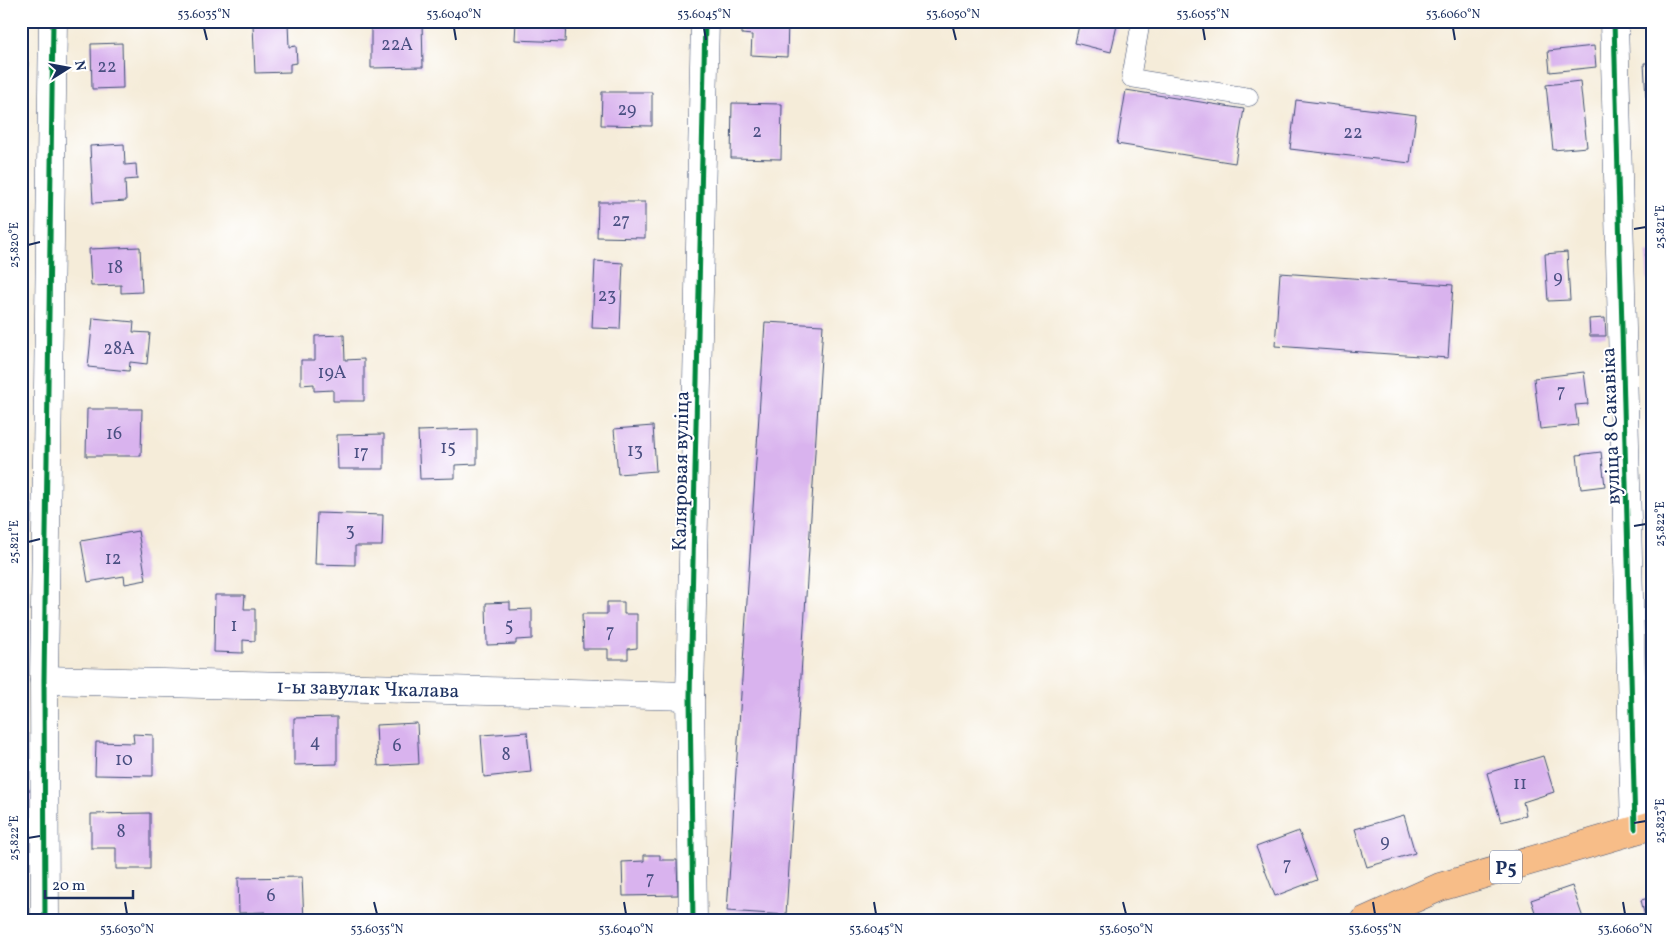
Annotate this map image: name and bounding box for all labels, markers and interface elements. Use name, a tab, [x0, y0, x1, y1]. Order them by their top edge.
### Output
text: 53.6035°N	[177, 7, 231, 23]
text: 53.6040°N	[426, 7, 482, 23]
text: 53.6045°N	[677, 7, 731, 23]
text: 53.6050°N	[926, 7, 980, 23]
text: 53.6055°N	[1177, 7, 1230, 23]
text: 53.6060°N	[1426, 7, 1480, 23]
house number: 22А	[381, 33, 413, 58]
north arrow	[42, 42, 92, 92]
house number: 22	[97, 55, 117, 80]
text: N	[69, 59, 90, 73]
house number: 29	[618, 98, 636, 123]
house number: 2	[752, 120, 762, 145]
house number: 22	[1343, 121, 1363, 146]
text: 25.821°E	[1653, 205, 1669, 249]
house number: 27	[612, 209, 630, 234]
text: 25.820°E	[7, 222, 23, 268]
house number: 18	[107, 256, 123, 281]
house number: 9	[1553, 266, 1563, 291]
house number: 23	[598, 284, 616, 309]
house number: 28А	[103, 337, 135, 362]
street label: вуліца 8 Сакавіка	[1595, 347, 1629, 505]
house number: 19А	[318, 361, 347, 386]
house number: 7	[1557, 380, 1565, 405]
street label: Каляровая вуліца	[667, 391, 697, 551]
house number: 16	[106, 422, 122, 447]
house number: 15	[440, 436, 456, 461]
house number: 13	[627, 439, 643, 464]
house number: 17	[353, 441, 369, 466]
text: 25.822°E	[1653, 501, 1669, 547]
house number: 3	[345, 519, 355, 544]
text: 25.821°E	[7, 520, 23, 564]
house number: 12	[105, 547, 121, 572]
house number: 1	[231, 614, 237, 639]
house number: 5	[505, 614, 513, 639]
house number: 7	[606, 620, 614, 645]
street label: 1-ы завулак Чкалава	[276, 674, 460, 706]
house number: 4	[310, 730, 320, 755]
house number: 6	[392, 734, 402, 759]
house number: 8	[501, 743, 511, 768]
house number: 10	[115, 748, 133, 773]
house number: 11	[1513, 772, 1527, 797]
text: 25.823°E	[1653, 798, 1669, 844]
text: 25.822°E	[7, 815, 23, 861]
house number: 8	[116, 820, 126, 845]
house number: 9	[1380, 830, 1390, 855]
road number: Р5	[1490, 850, 1522, 884]
house number: 7	[1283, 853, 1291, 878]
scale bar	[45, 867, 132, 899]
house number: 7	[646, 867, 654, 892]
text: 20 m	[52, 876, 85, 897]
house number: 6	[266, 884, 276, 909]
text: 53.6030°N	[100, 922, 154, 938]
text: 53.6035°N	[350, 922, 404, 938]
text: 53.6040°N	[598, 922, 654, 938]
text: 53.6045°N	[849, 922, 903, 938]
text: 53.6050°N	[1099, 922, 1153, 938]
text: 53.6055°N	[1349, 922, 1402, 938]
text: 53.6060°N	[1598, 922, 1652, 938]

